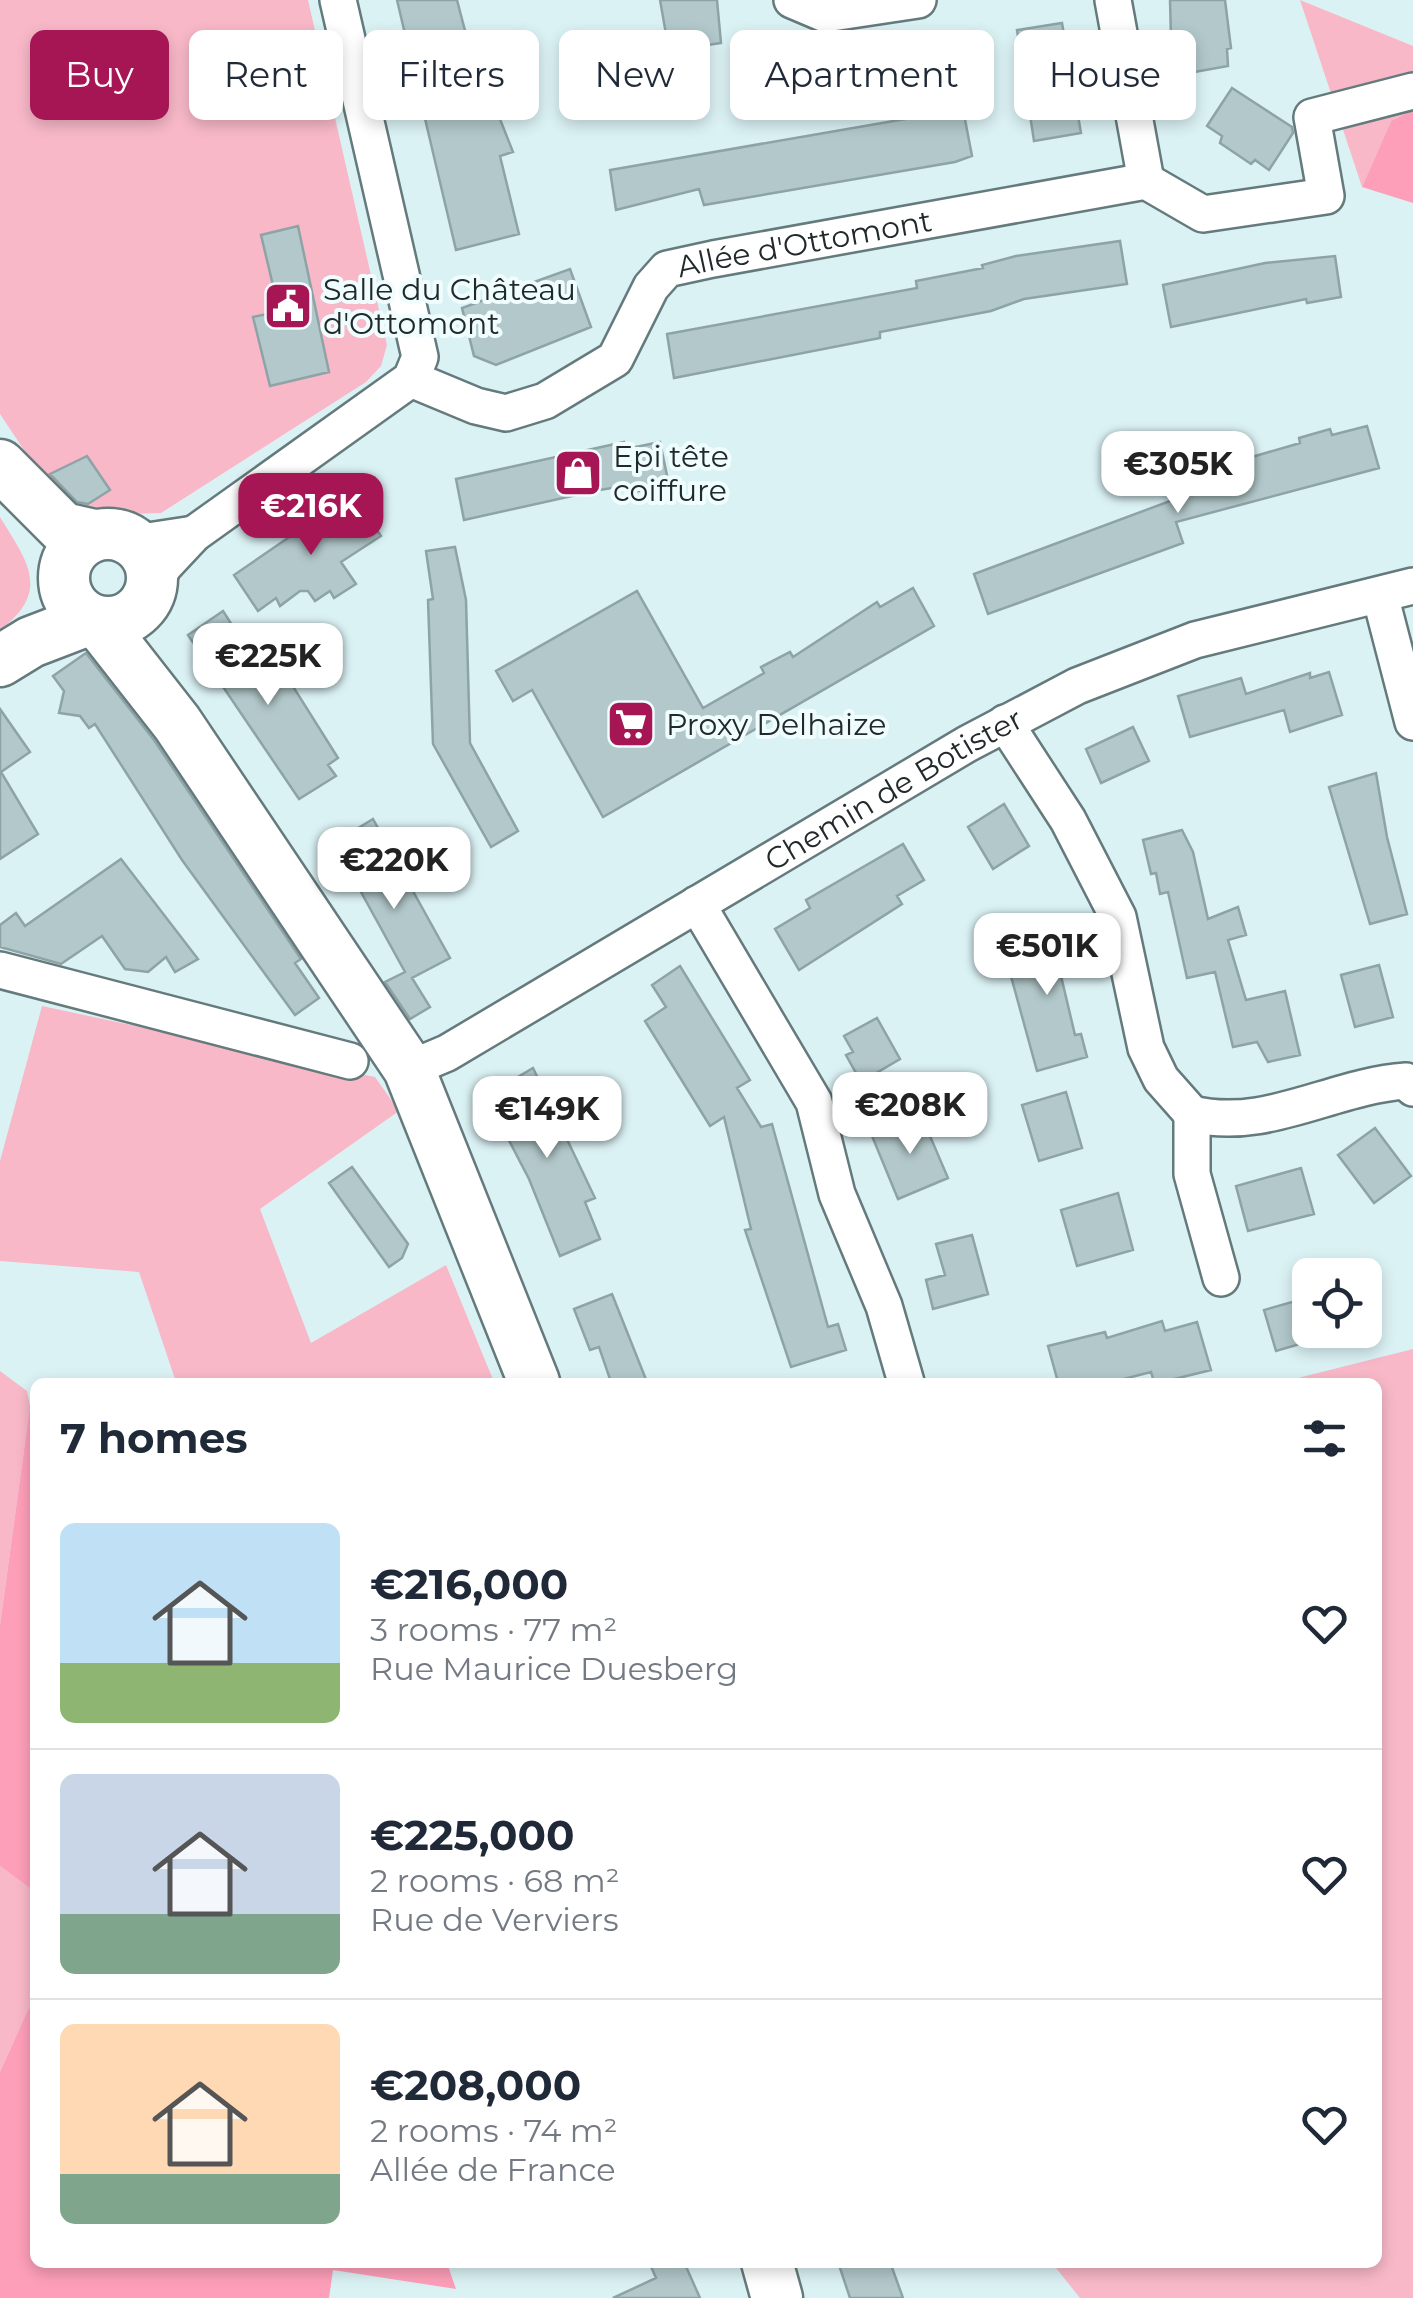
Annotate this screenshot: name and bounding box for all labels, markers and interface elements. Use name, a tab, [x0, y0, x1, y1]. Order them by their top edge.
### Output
chip: Buy	[30, 30, 169, 120]
chip: Rent	[189, 30, 343, 120]
chip: Filters	[363, 30, 539, 120]
chip: New	[559, 30, 710, 120]
chip: Apartment	[730, 30, 994, 120]
chip: House	[1014, 30, 1196, 120]
street label: Allée d'Ottomont	[673, 201, 935, 285]
place label: Salle du Château d'Ottomont	[323, 271, 576, 342]
public building icon: Salle du Château d'Ottomont	[262, 280, 314, 332]
pin: €305K	[1108, 431, 1248, 516]
place label: Epi tête coiffure	[613, 438, 729, 509]
text: €305K	[1123, 444, 1233, 483]
shop icon: Epi tête coiffure	[552, 447, 604, 499]
pin: €216K	[241, 473, 381, 558]
text: €216K	[260, 486, 362, 525]
pin: €225K	[198, 623, 338, 708]
text: €225K	[215, 636, 321, 675]
supermarket icon: Proxy Delhaize	[605, 698, 657, 750]
street label: Chemin de Botister	[758, 700, 1029, 879]
place label: Proxy Delhaize	[666, 706, 886, 743]
pin: €220K	[324, 827, 464, 912]
text: €220K	[339, 840, 449, 879]
pin: €501K	[977, 913, 1117, 998]
text: €501K	[996, 926, 1098, 965]
pin: €208K	[840, 1072, 980, 1157]
pin: €149K	[477, 1076, 617, 1161]
text: €208K	[854, 1085, 966, 1124]
text: €149K	[495, 1089, 599, 1128]
map controls	[1292, 1258, 1382, 1348]
button: locate	[1292, 1258, 1382, 1348]
icon: filters	[1297, 1411, 1352, 1466]
text: 7 homes	[60, 1412, 248, 1464]
text: €216,000	[370, 1558, 568, 1610]
icon: home	[140, 1563, 260, 1683]
icon: heart	[1297, 1596, 1352, 1651]
text: 3 rooms · 77 m²	[370, 1610, 617, 1649]
text: Rue Maurice Duesberg	[370, 1649, 738, 1688]
text: €225,000	[370, 1809, 574, 1861]
icon: home	[140, 1814, 260, 1934]
icon: heart	[1297, 1847, 1352, 1902]
text: 2 rooms · 68 m²	[370, 1861, 620, 1900]
text: Rue de Verviers	[370, 1900, 619, 1939]
text: €208,000	[370, 2059, 581, 2111]
icon: home	[140, 2064, 260, 2184]
icon: heart	[1297, 2097, 1352, 2152]
text: 2 rooms · 74 m²	[370, 2111, 618, 2150]
text: Allée de France	[370, 2150, 616, 2189]

